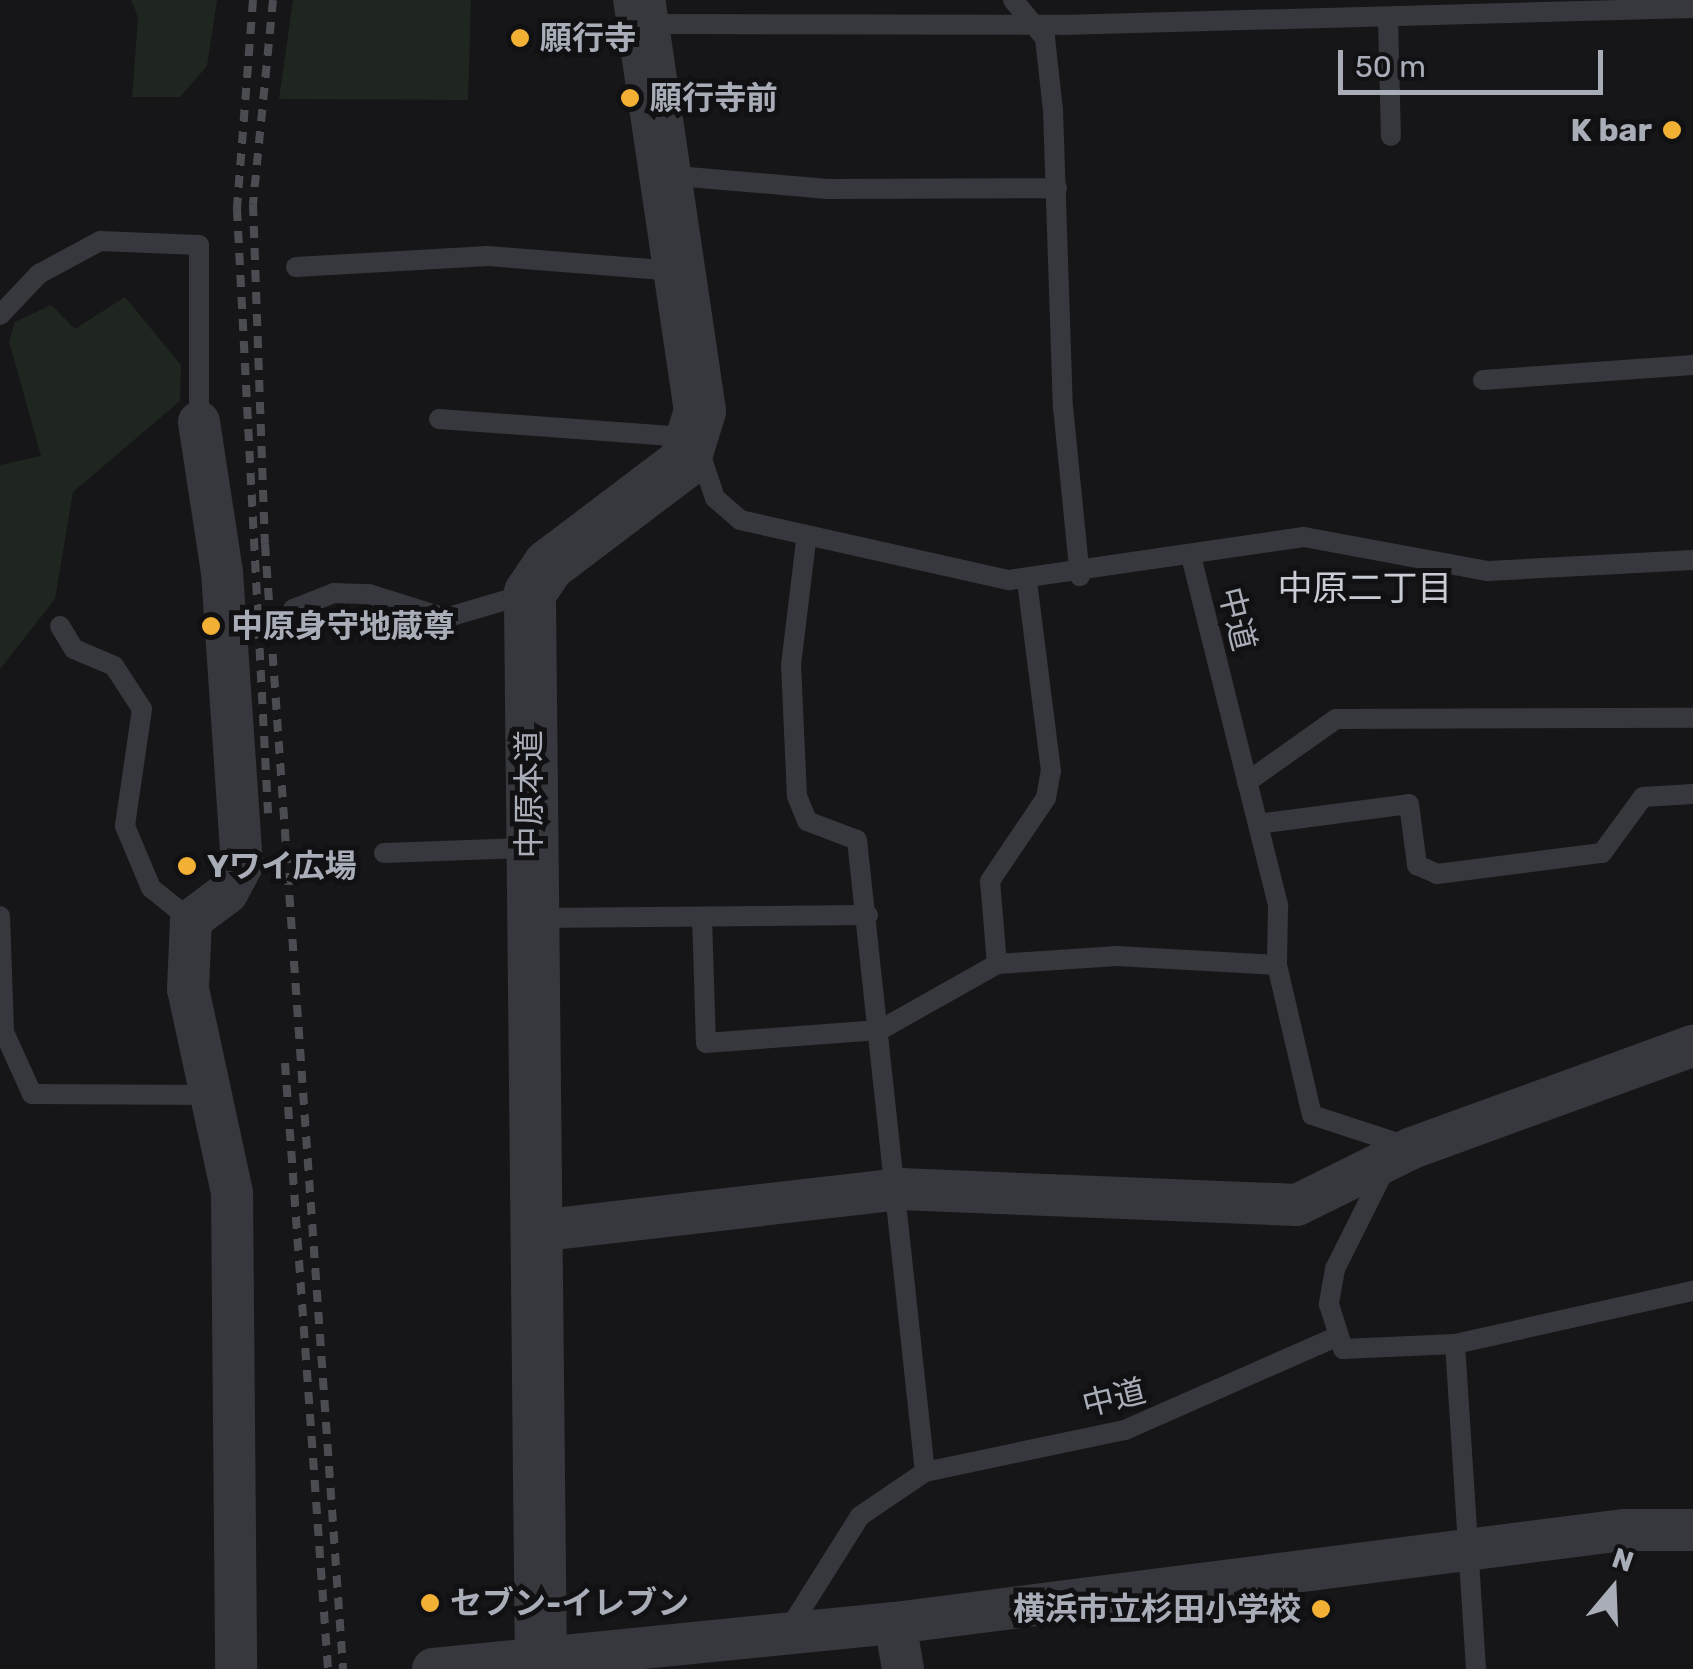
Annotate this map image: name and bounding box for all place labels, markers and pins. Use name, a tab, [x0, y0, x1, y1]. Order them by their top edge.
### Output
place label: 願行寺	[540, 19, 636, 57]
marker: 願行寺	[509, 27, 531, 49]
place label: 願行寺前	[650, 79, 778, 117]
marker: 願行寺前	[619, 87, 641, 109]
place label: K bar	[1570, 111, 1652, 149]
marker: K bar	[1661, 119, 1683, 141]
place label: 中原身守地蔵尊	[231, 607, 455, 645]
marker: 中原身守地蔵尊	[200, 615, 222, 637]
place label: Yワイ広場	[207, 847, 357, 885]
marker: Yワイ広場	[176, 855, 198, 877]
place label: セブン-イレブン	[450, 1584, 689, 1622]
place label: 横浜市立杉田小学校	[1013, 1590, 1301, 1628]
marker: セブン-イレブン	[419, 1592, 441, 1614]
marker: 横浜市立杉田小学校	[1310, 1598, 1332, 1620]

